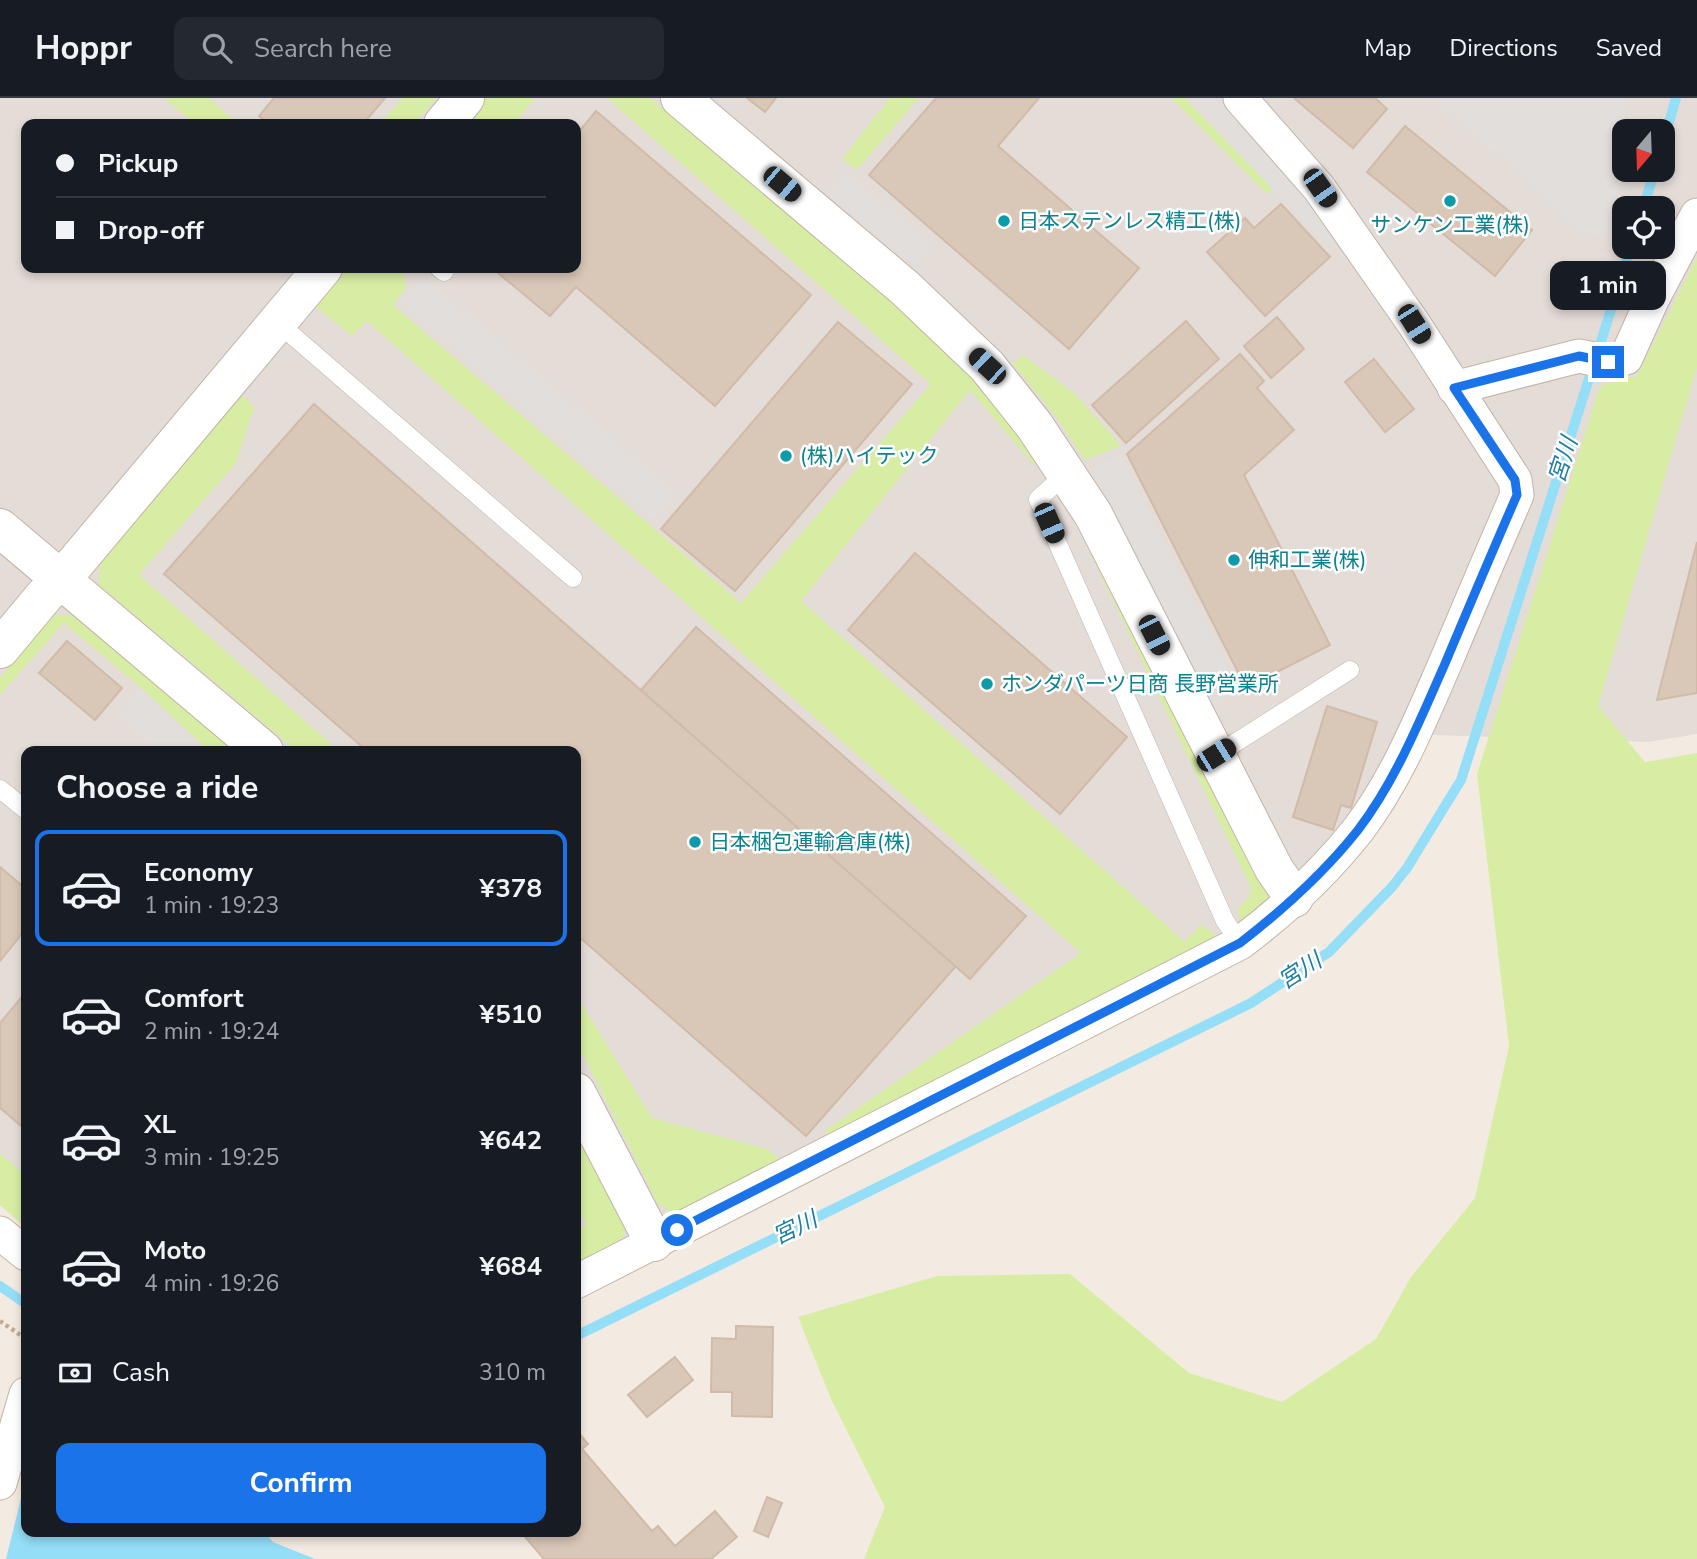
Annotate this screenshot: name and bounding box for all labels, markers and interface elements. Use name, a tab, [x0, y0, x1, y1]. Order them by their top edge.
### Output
search box	[174, 17, 664, 80]
text: Hoppr	[35, 26, 132, 71]
icon: search	[198, 29, 236, 67]
text: Search here	[254, 31, 392, 66]
text: Map	[1364, 32, 1411, 64]
text: Directions	[1449, 32, 1558, 64]
text: Saved	[1596, 32, 1662, 64]
north arrow	[1612, 119, 1675, 182]
map controls	[1612, 119, 1675, 259]
text: Pickup	[98, 146, 178, 181]
car	[760, 162, 805, 206]
car	[1300, 165, 1341, 211]
marker: サンケン工業(株)	[1442, 193, 1458, 209]
button: locate	[1612, 196, 1675, 259]
place label: 日本ステンレス精工(株)	[1018, 207, 1241, 235]
place label: サンケン工業(株)	[1370, 211, 1530, 239]
text: Drop-off	[98, 213, 204, 248]
marker: 日本ステンレス精工(株)	[996, 213, 1012, 229]
callout: 1 min	[1550, 260, 1666, 310]
text: 1 min	[1578, 270, 1638, 301]
car	[1394, 301, 1435, 347]
car	[965, 344, 1010, 388]
route end	[1592, 346, 1624, 378]
water label: 宮川	[1541, 430, 1586, 487]
place label: (株)ハイテック	[800, 442, 938, 470]
marker: (株)ハイテック	[778, 448, 794, 464]
car	[1031, 500, 1068, 546]
place label: 伸和工業(株)	[1248, 546, 1366, 574]
marker: 伸和工業(株)	[1226, 552, 1242, 568]
car	[1136, 612, 1173, 658]
place label: ホンダパーツ日商 長野営業所	[1001, 670, 1279, 698]
marker: ホンダパーツ日商 長野営業所	[979, 676, 995, 692]
car	[1193, 735, 1240, 775]
text: Choose a ride	[56, 766, 258, 809]
place label: 日本梱包運輸倉庫(株)	[709, 828, 911, 856]
marker: 日本梱包運輸倉庫(株)	[687, 834, 703, 850]
text: Economy	[144, 855, 253, 890]
icon: car	[60, 857, 123, 920]
text: ¥378	[480, 871, 542, 906]
text: 1 min · 19:23	[144, 890, 279, 921]
water label: 宮川	[1272, 944, 1330, 997]
text: Comfort	[144, 981, 244, 1016]
icon: car	[60, 983, 123, 1046]
text: ¥510	[480, 997, 542, 1032]
text: 2 min · 19:24	[144, 1016, 279, 1047]
text: XL	[144, 1107, 176, 1142]
icon: car	[60, 1109, 123, 1172]
text: ¥642	[480, 1123, 542, 1158]
text: 3 min · 19:25	[144, 1142, 279, 1173]
water label: 宮川	[768, 1203, 825, 1252]
route start	[661, 1214, 693, 1246]
text: Moto	[144, 1233, 206, 1268]
icon: car	[60, 1235, 123, 1298]
text: ¥684	[480, 1249, 542, 1284]
text: 4 min · 19:26	[144, 1268, 279, 1299]
icon: cash	[56, 1354, 94, 1392]
text: Cash	[112, 1355, 170, 1390]
text: 310 m	[479, 1357, 546, 1388]
button: Confirm	[56, 1443, 546, 1523]

